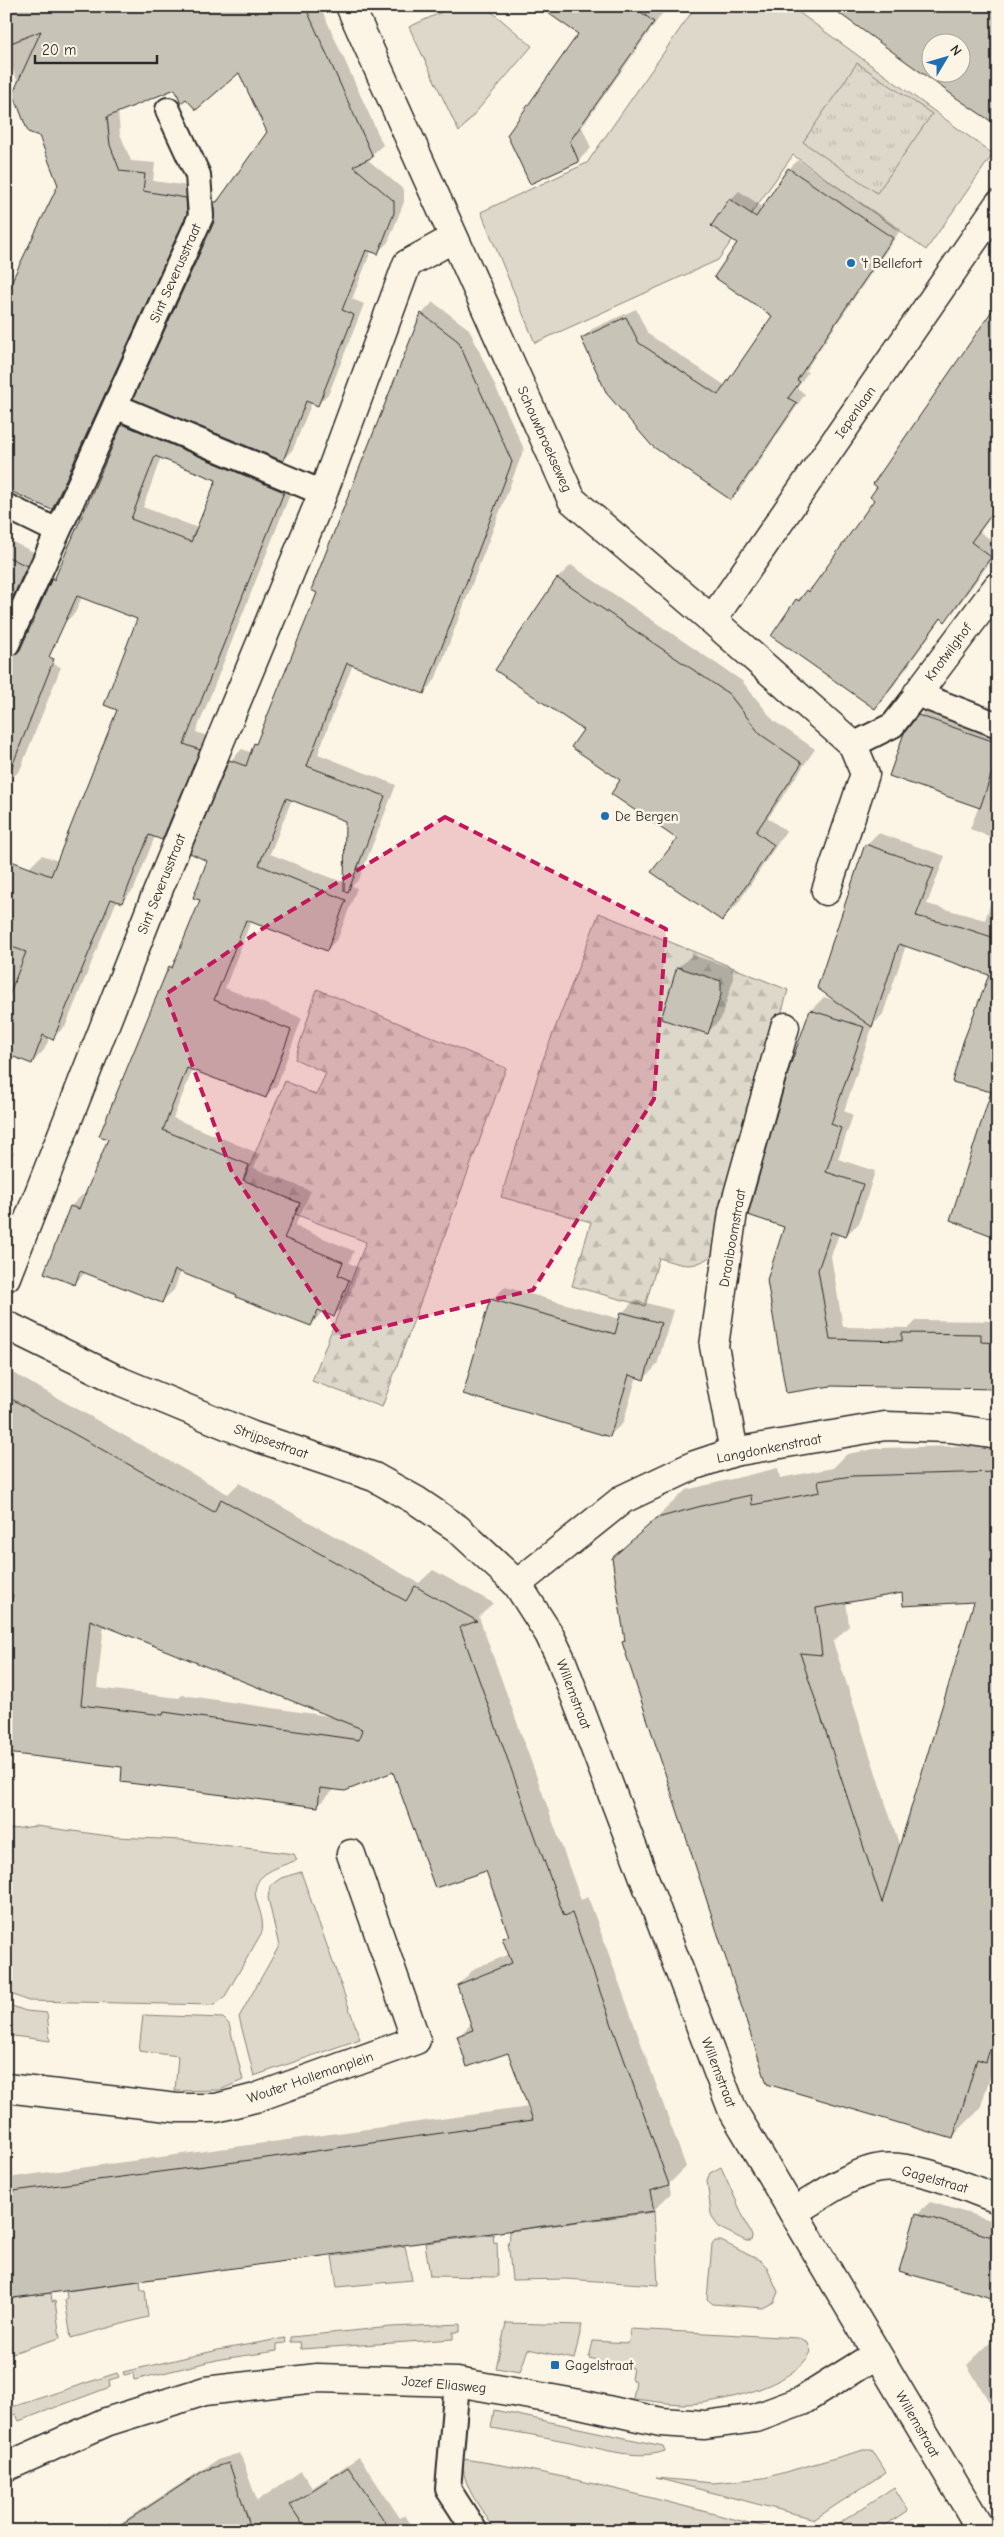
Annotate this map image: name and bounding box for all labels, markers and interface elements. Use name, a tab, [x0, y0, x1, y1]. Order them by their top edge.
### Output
scale bar	[35, 32, 158, 64]
north arrow	[922, 32, 972, 82]
text: 20 m	[42, 41, 76, 59]
text: N	[946, 41, 965, 59]
street label: Sint Severusstraat	[146, 220, 205, 325]
place label: 't Bellefort	[861, 255, 923, 272]
marker: 't Bellefort	[845, 257, 857, 269]
street label: Iepenlaan	[831, 383, 880, 442]
street label: Schouwbroekseweg	[514, 384, 576, 495]
street label: Knotwilghof	[921, 619, 976, 684]
place label: De Bergen	[615, 808, 679, 825]
marker: De Bergen	[599, 810, 611, 822]
street label: Sint Severusstraat	[134, 831, 190, 937]
street label: Draaiboomstraat	[716, 1187, 750, 1288]
street label: Strijpsestraat	[232, 1420, 311, 1463]
street label: Langdonkenstraat	[715, 1430, 824, 1467]
street label: Willemstraat	[552, 1657, 595, 1733]
street label: Willemstraat	[697, 2035, 740, 2111]
street label: Wouter Hollemanplein	[245, 2048, 376, 2107]
street label: Gagelstraat	[900, 2162, 971, 2197]
place label: Gagelstraat	[565, 2357, 634, 2374]
marker: Gagelstraat	[549, 2359, 561, 2371]
street label: Jozef Eliasweg	[401, 2372, 487, 2397]
street label: Willemstraat	[892, 2388, 944, 2461]

